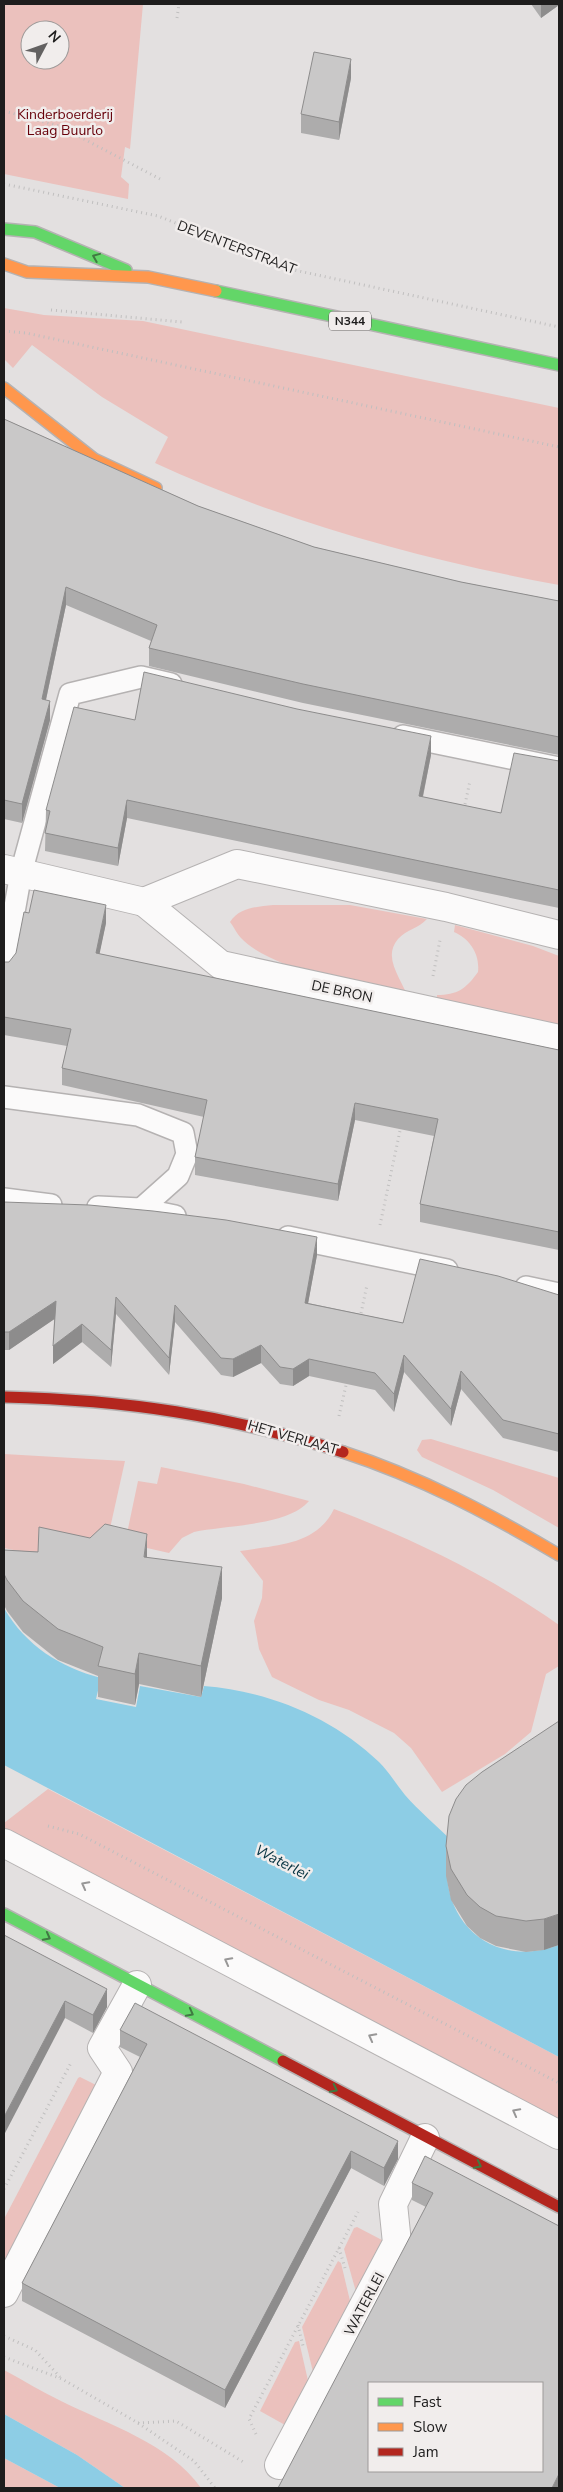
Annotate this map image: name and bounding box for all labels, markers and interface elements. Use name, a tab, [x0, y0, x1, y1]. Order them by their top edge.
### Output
north arrow	[20, 20, 70, 70]
text: N	[44, 27, 65, 47]
park label: Kinderboerderij Laag Buurlo	[17, 105, 113, 140]
street label: DEVENTERSTRAAT	[174, 216, 300, 279]
one-way arrow	[92, 253, 101, 264]
road number: N344	[329, 312, 371, 331]
street label: DE BRON	[310, 976, 374, 1007]
street label: HET VERLAAT	[246, 1416, 341, 1460]
water label: Waterlei	[252, 1840, 313, 1884]
one-way arrow	[81, 1881, 90, 1891]
one-way arrow	[41, 1931, 50, 1941]
one-way arrow	[225, 1957, 234, 1967]
one-way arrow	[185, 2007, 194, 2017]
one-way arrow	[369, 2033, 378, 2043]
one-way arrow	[329, 2083, 338, 2093]
one-way arrow	[512, 2108, 521, 2118]
one-way arrow	[472, 2159, 481, 2169]
street label: WATERLEI	[340, 2269, 389, 2339]
legend	[368, 2382, 543, 2472]
text: Fast	[413, 2392, 442, 2412]
text: Slow	[413, 2417, 448, 2437]
text: Jam	[412, 2442, 439, 2462]

